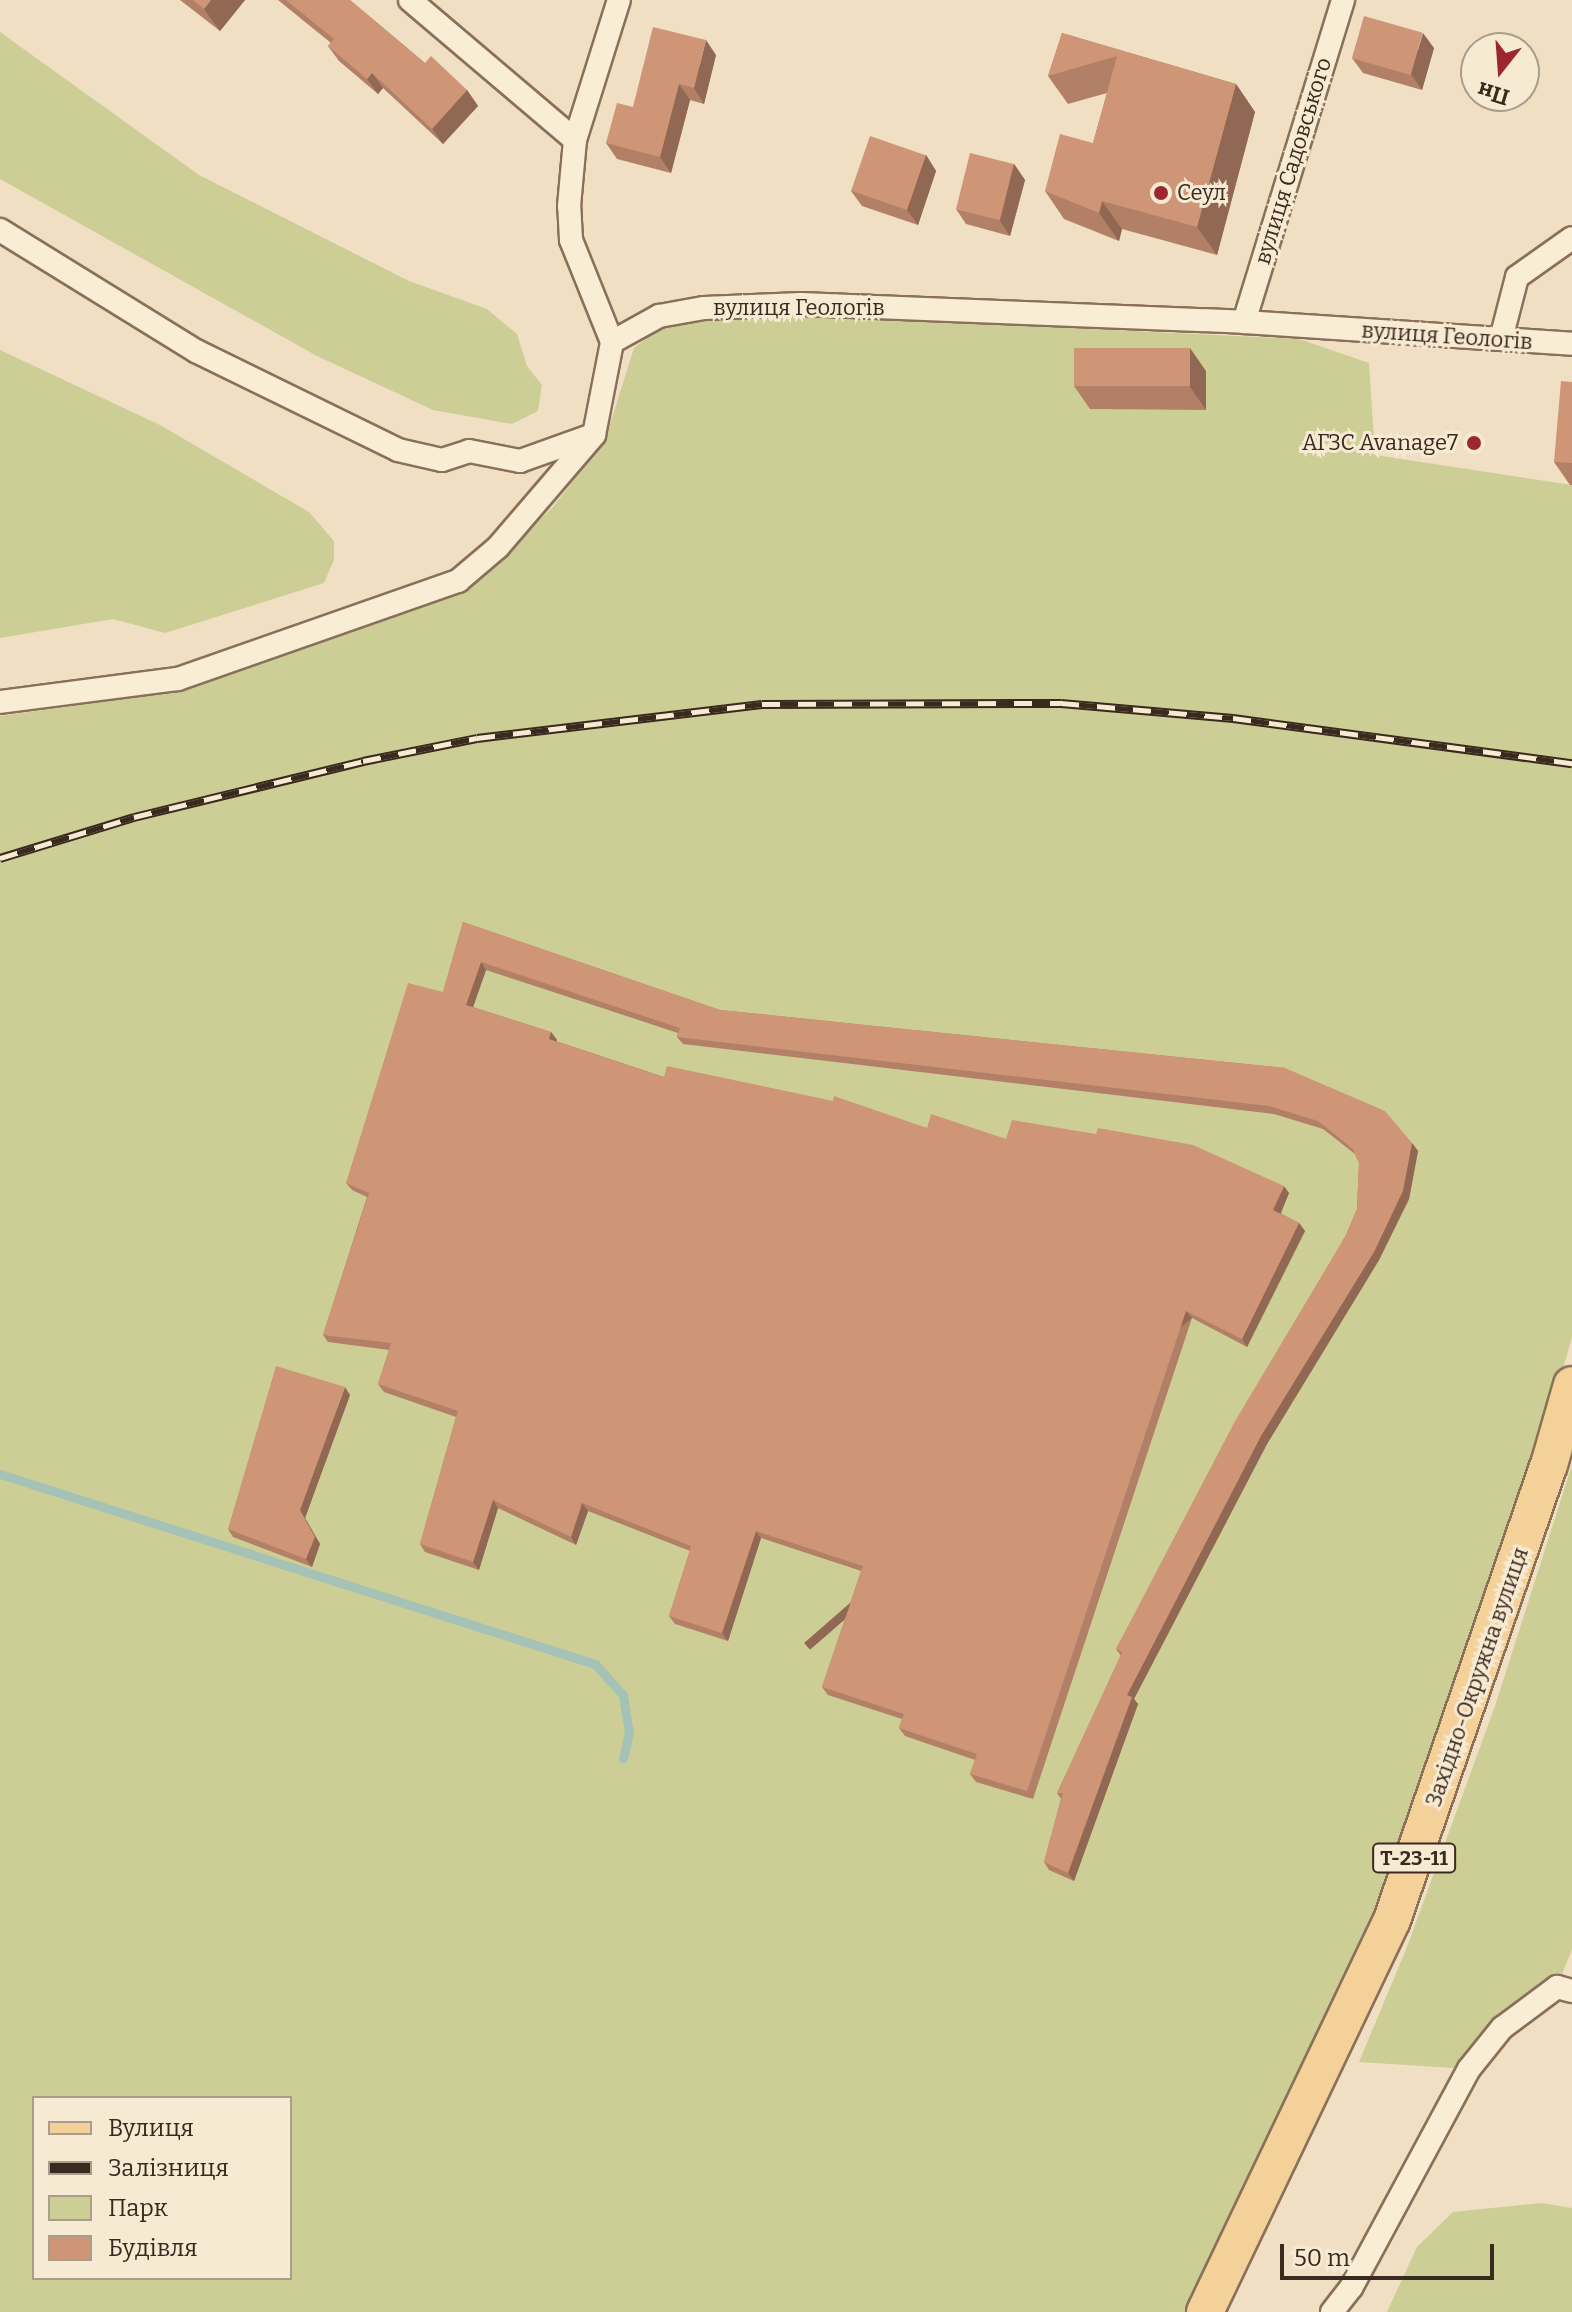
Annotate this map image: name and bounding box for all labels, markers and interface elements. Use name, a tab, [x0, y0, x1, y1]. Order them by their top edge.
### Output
north arrow	[1460, 32, 1540, 112]
street label: вулиця Садовського	[1249, 54, 1337, 268]
text: Пн	[1474, 76, 1513, 111]
place label: Сеул	[1177, 180, 1226, 206]
marker: Сеул	[1152, 184, 1170, 202]
street label: вулиця Геологів	[713, 295, 885, 321]
street label: вулиця Геологів	[1361, 317, 1533, 355]
place label: АГЗС Avanage7	[1302, 430, 1458, 456]
marker: АГЗС Avanage7	[1465, 434, 1483, 452]
street label: Західно-Окружна вулиця	[1420, 1544, 1534, 1810]
road number: Т-23-11	[1372, 1842, 1456, 1874]
legend	[32, 2096, 292, 2280]
text: Вулиця	[108, 2114, 194, 2142]
text: Залізниця	[108, 2154, 229, 2182]
text: Парк	[108, 2194, 168, 2222]
scale bar	[1284, 2228, 1498, 2278]
text: Будівля	[108, 2234, 198, 2262]
text: 50 m	[1294, 2244, 1350, 2272]

